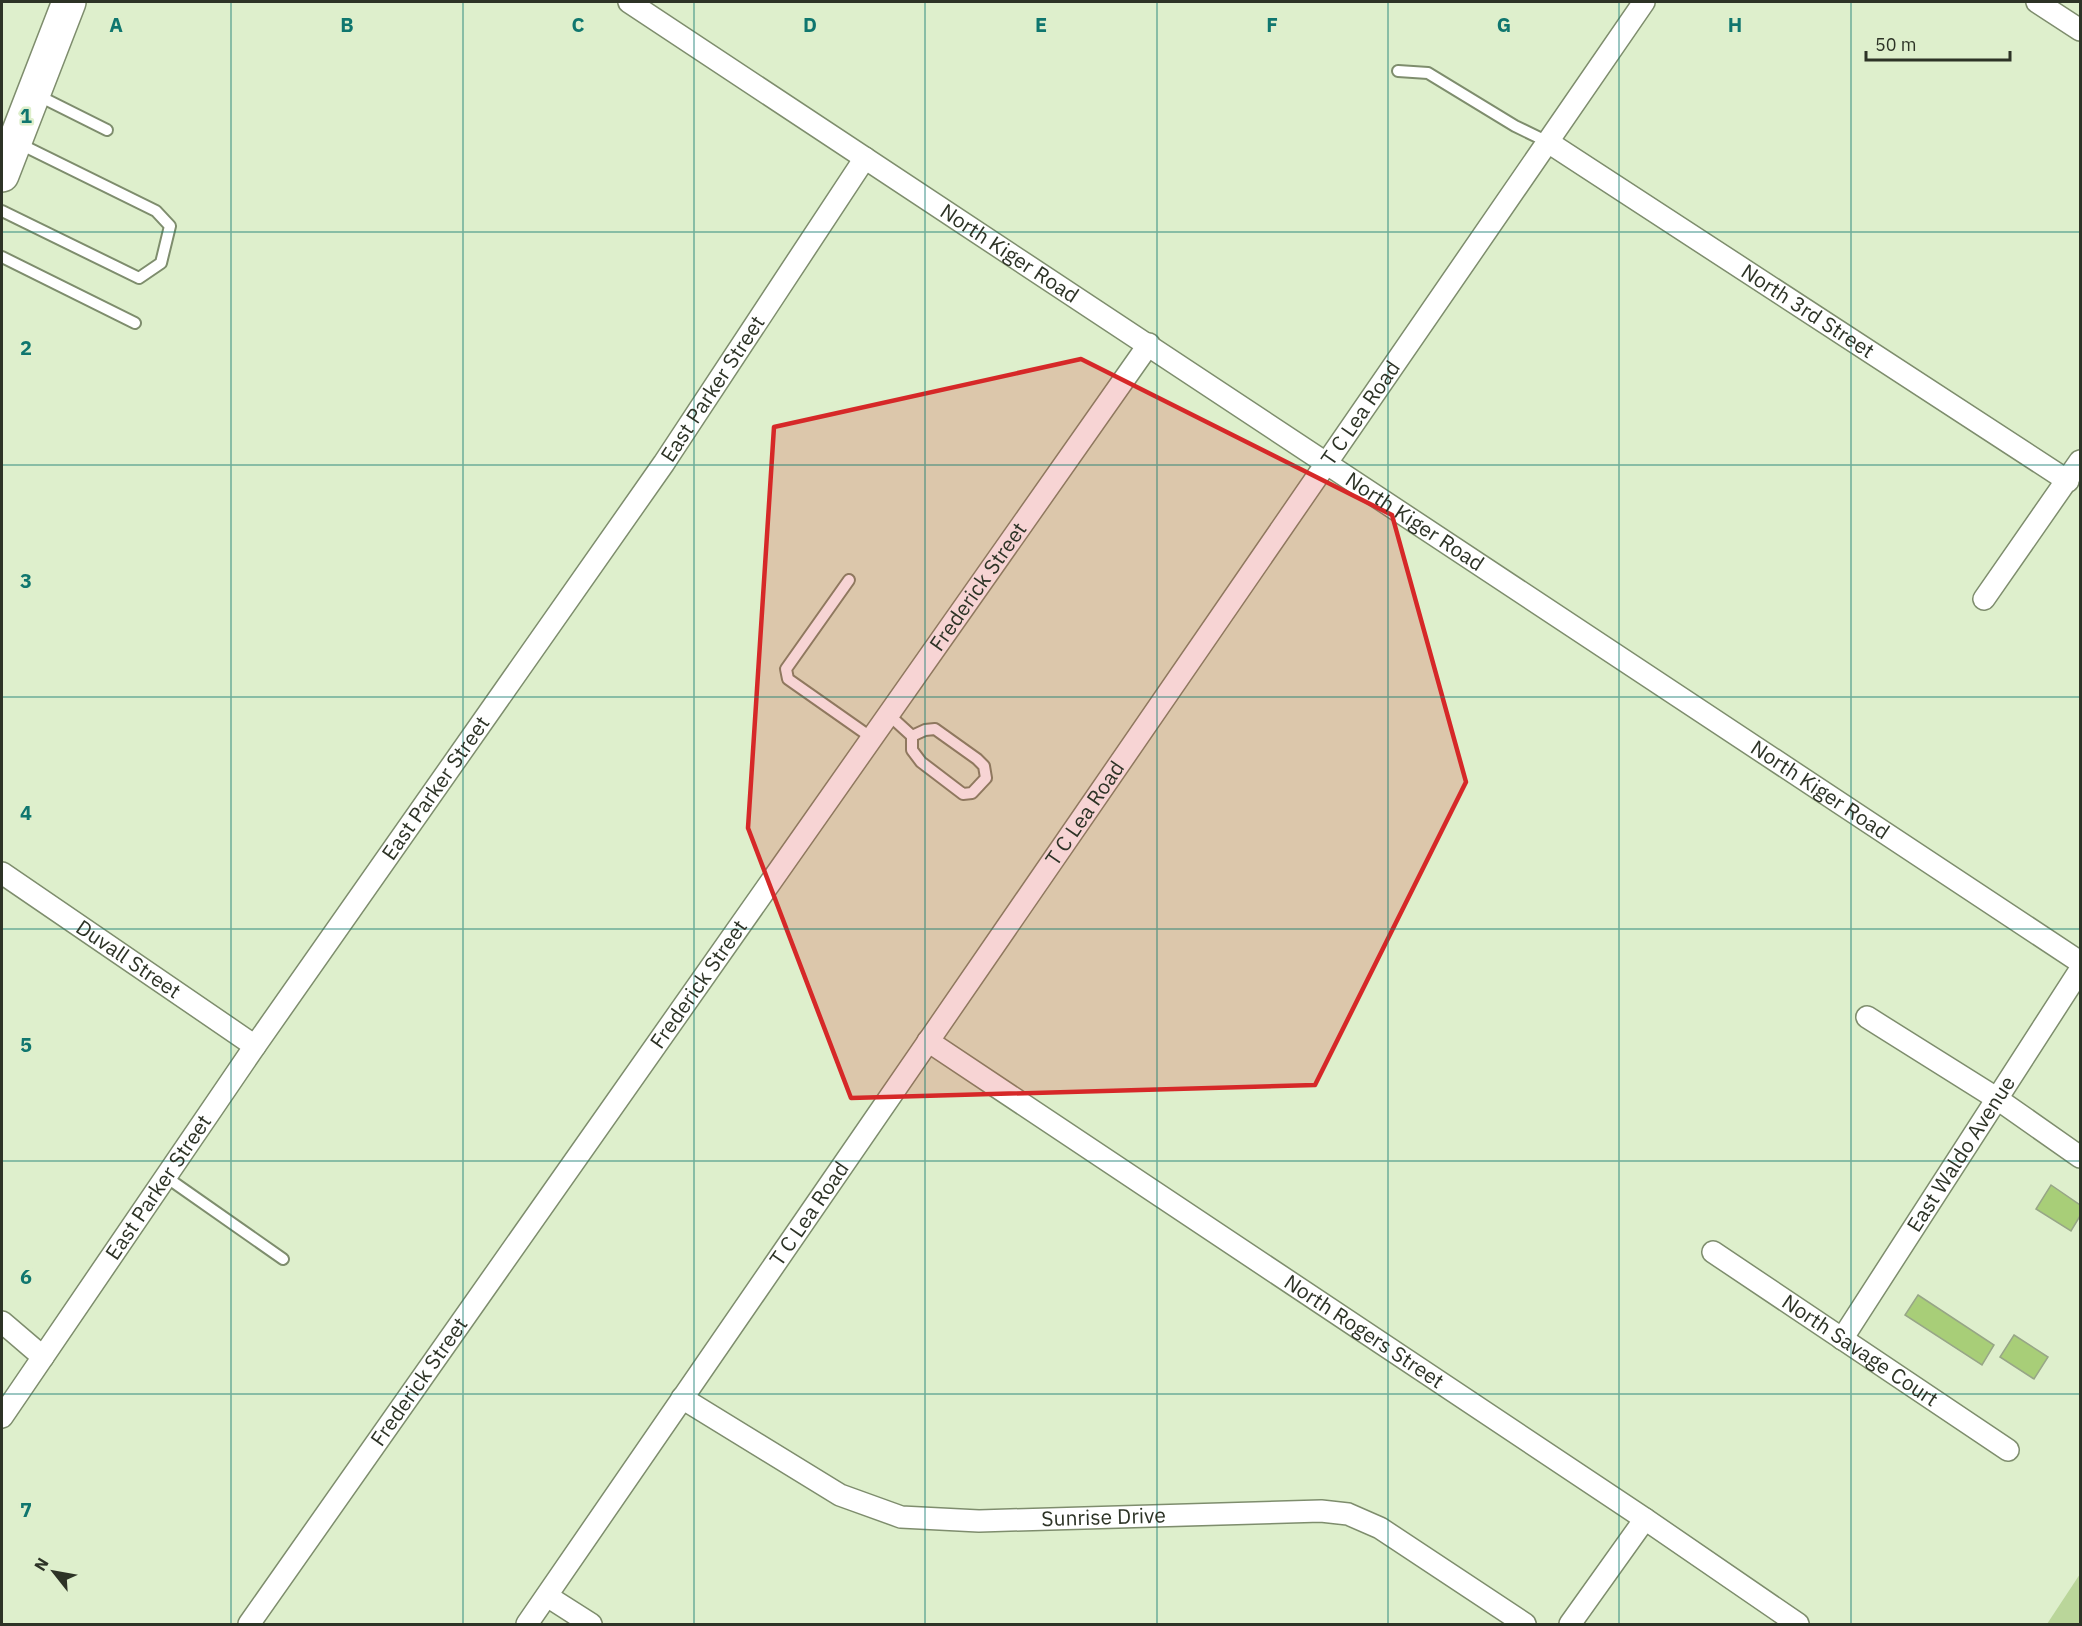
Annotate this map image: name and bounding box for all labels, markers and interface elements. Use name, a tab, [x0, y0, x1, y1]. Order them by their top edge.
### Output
text: A	[109, 11, 123, 38]
text: B	[340, 11, 354, 38]
text: C	[571, 11, 585, 38]
text: D	[803, 11, 817, 38]
text: E	[1035, 11, 1047, 38]
text: F	[1266, 11, 1278, 38]
text: G	[1497, 11, 1511, 38]
text: H	[1728, 11, 1742, 38]
scale bar	[1866, 24, 2010, 62]
text: 50 m	[1875, 33, 1917, 56]
text: 1	[20, 102, 32, 129]
street label: North Kiger Road	[935, 197, 1085, 309]
street label: North 3rd Street	[1736, 257, 1880, 364]
street label: East Parker Street	[654, 310, 770, 467]
text: 2	[20, 334, 32, 361]
street label: T C Lea Road	[1314, 355, 1406, 471]
street label: North Kiger Road	[1340, 465, 1490, 577]
street label: Frederick Street	[923, 516, 1033, 656]
text: 3	[20, 567, 32, 594]
street label: East Parker Street	[375, 710, 495, 865]
street label: North Kiger Road	[1746, 733, 1895, 845]
street label: T C Lea Road	[1038, 755, 1130, 871]
text: 4	[20, 799, 32, 826]
street label: Duvall Street	[71, 913, 187, 1004]
street label: Frederick Street	[643, 914, 753, 1054]
text: 5	[20, 1031, 32, 1058]
street label: East Waldo Avenue	[1900, 1070, 2021, 1237]
street label: East Parker Street	[98, 1109, 217, 1265]
street label: T C Lea Road	[763, 1155, 855, 1271]
text: 6	[20, 1263, 32, 1290]
street label: North Rogers Street	[1279, 1267, 1450, 1394]
street label: North Savage Court	[1777, 1287, 1944, 1412]
street label: Frederick Street	[363, 1311, 473, 1451]
text: 7	[20, 1496, 32, 1523]
street label: Sunrise Drive	[1041, 1501, 1166, 1532]
north arrow	[24, 1542, 84, 1602]
text: N	[30, 1554, 53, 1574]

